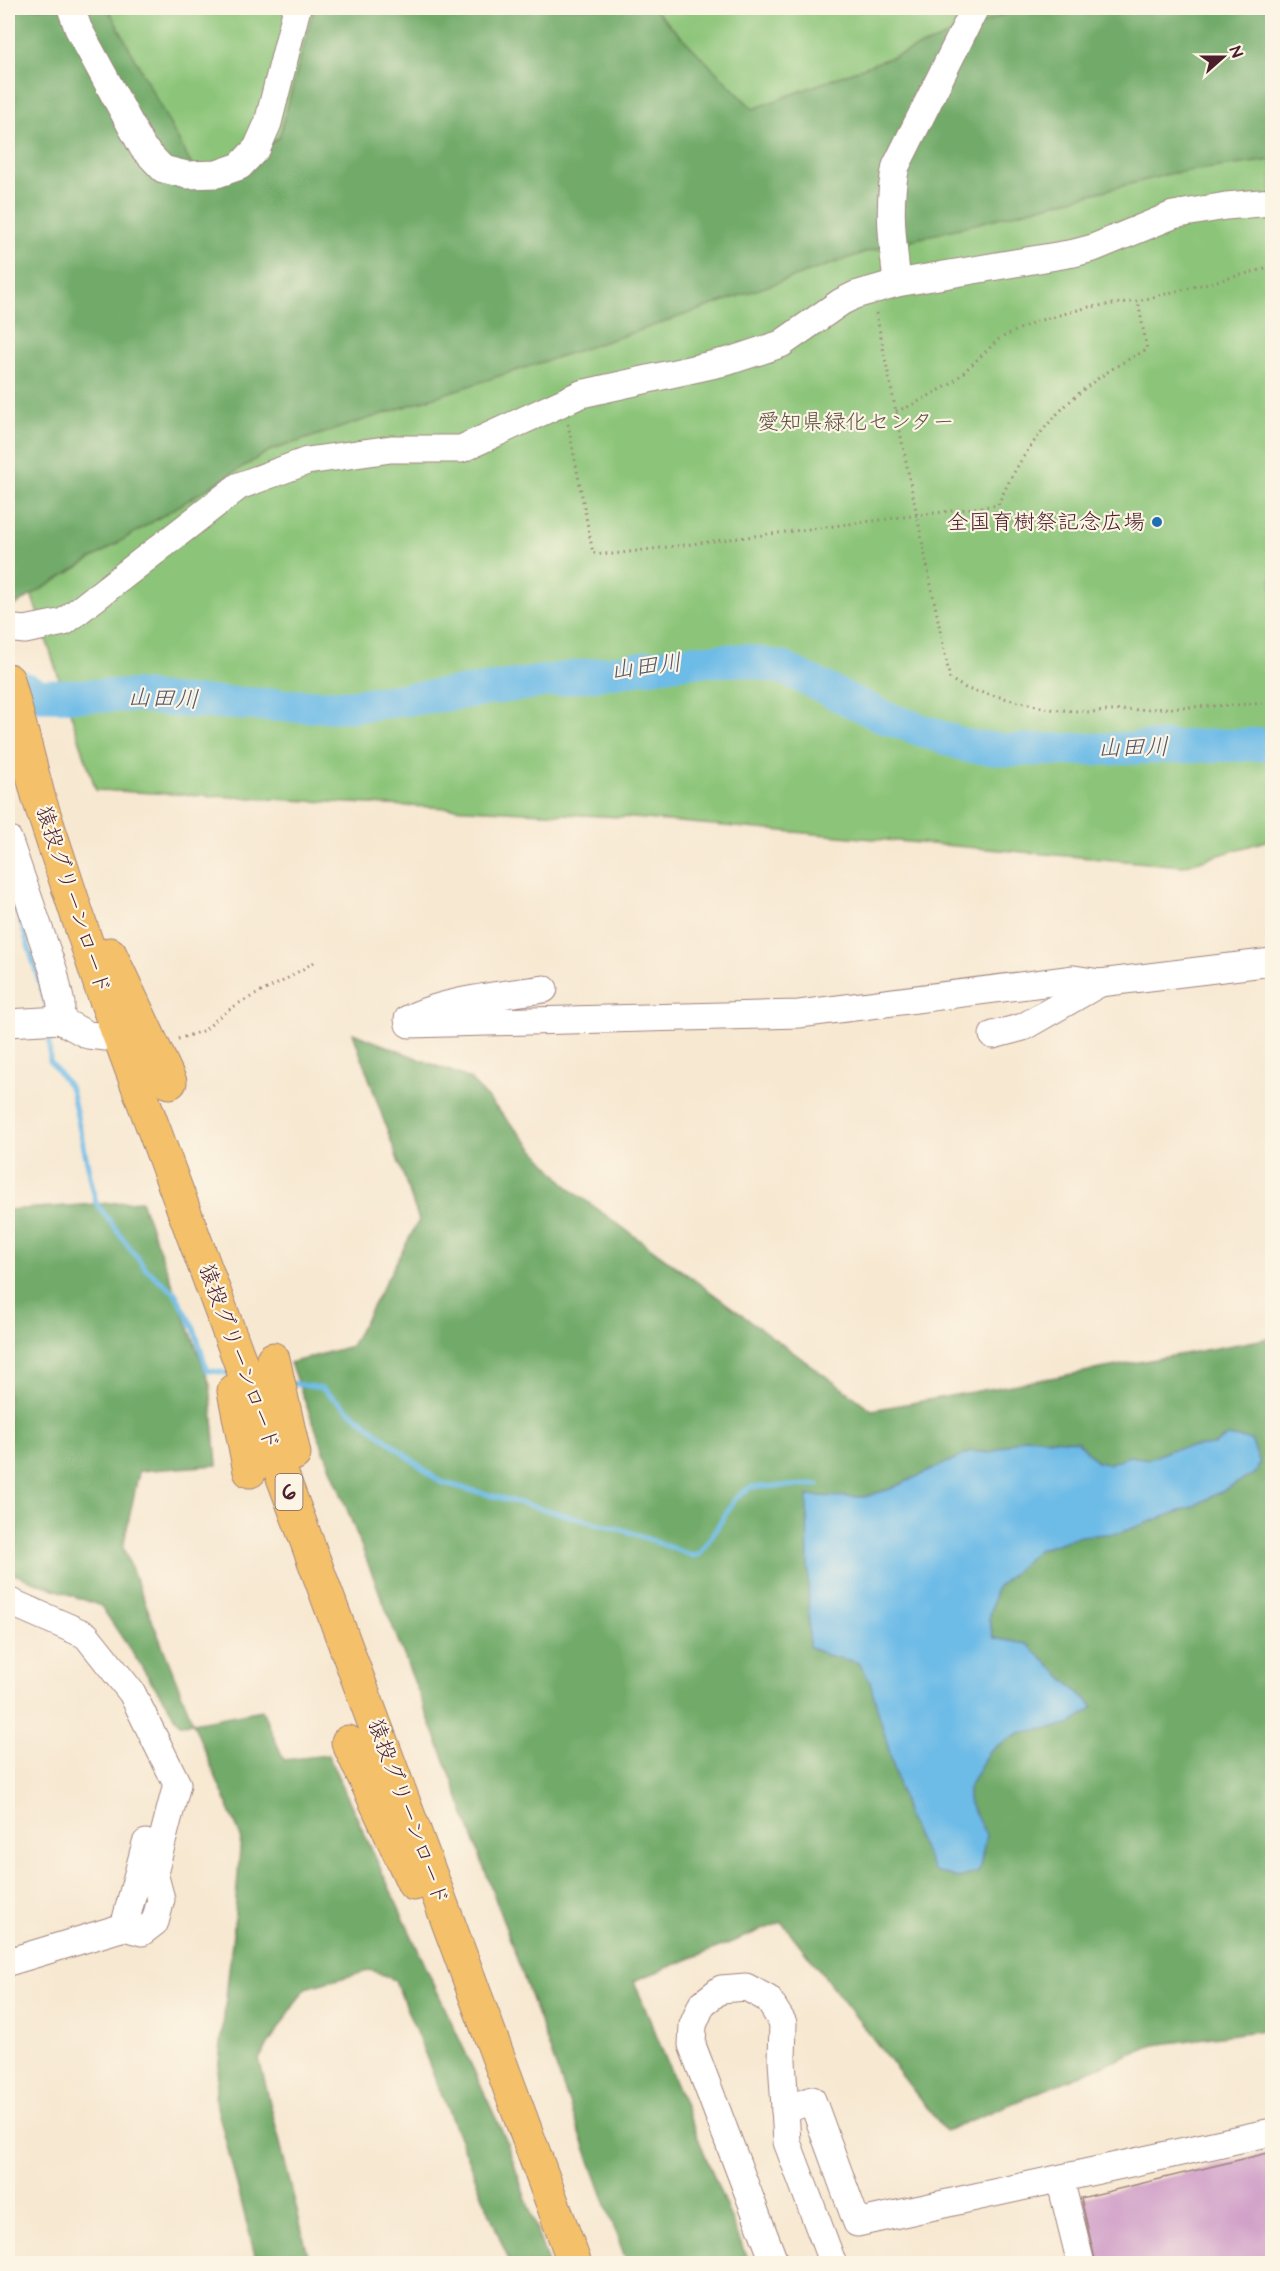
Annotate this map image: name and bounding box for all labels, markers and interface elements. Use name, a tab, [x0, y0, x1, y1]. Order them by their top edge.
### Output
north arrow	[1193, 27, 1253, 87]
text: N	[1224, 43, 1248, 61]
park label: 愛知県緑化センター	[757, 407, 955, 438]
place label: 全国育樹祭記念広場	[947, 507, 1145, 538]
marker: 全国育樹祭記念広場	[1150, 515, 1164, 529]
water label: 山田川	[608, 646, 684, 688]
water label: 山田川	[126, 681, 200, 717]
water label: 山田川	[1097, 730, 1169, 766]
street label: 猿投グリーンロード	[28, 802, 118, 998]
street label: 猿投グリーンロード	[191, 1259, 287, 1455]
road number: 6	[276, 1474, 302, 1510]
street label: 猿投グリーンロード	[360, 1714, 456, 1910]

